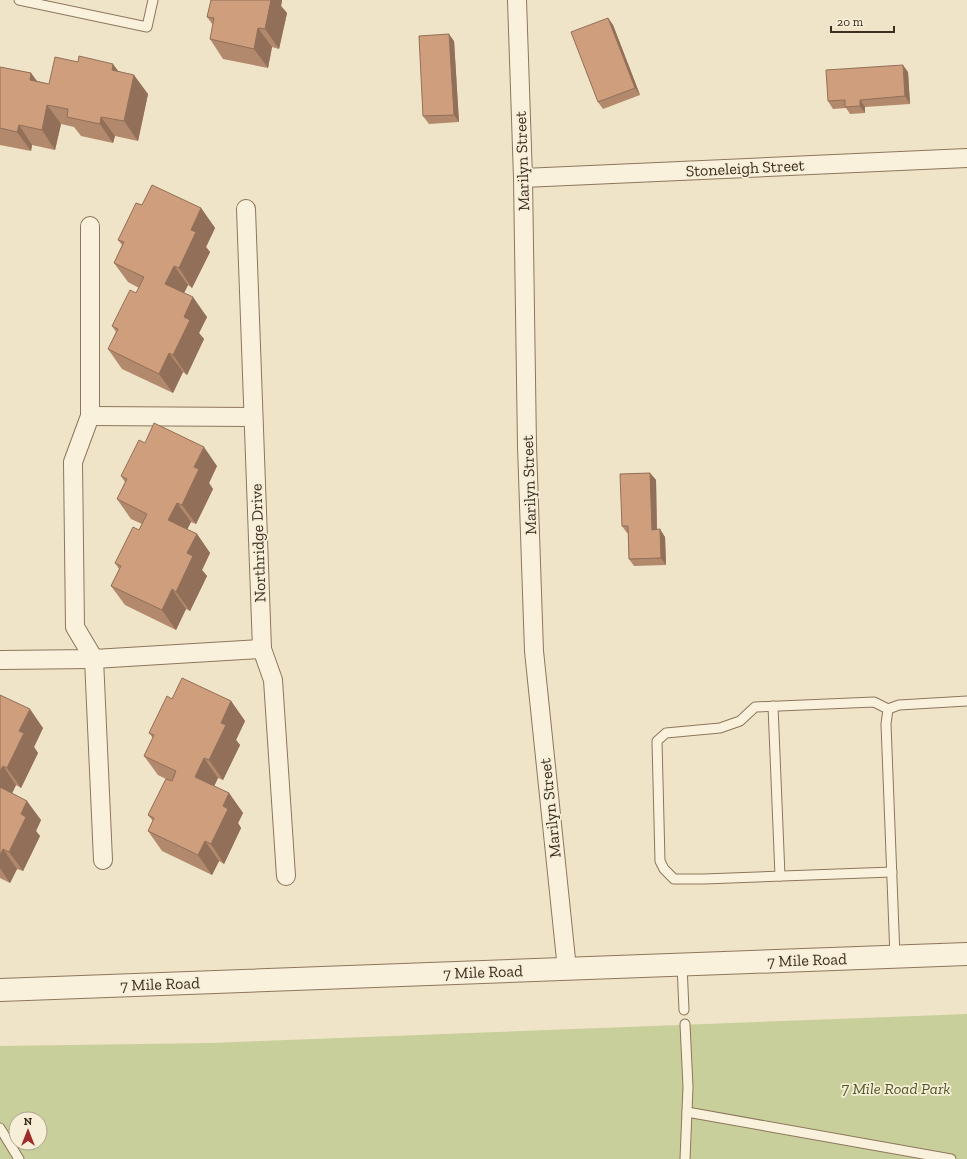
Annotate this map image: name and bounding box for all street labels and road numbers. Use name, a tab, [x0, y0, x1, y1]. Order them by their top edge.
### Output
street label: Marilyn Street	[511, 111, 533, 211]
street label: Stoneleigh Street	[685, 155, 805, 181]
street label: Marilyn Street	[518, 435, 540, 535]
street label: Northridge Drive	[246, 483, 270, 603]
street label: Marilyn Street	[535, 757, 565, 859]
street label: 7 Mile Road	[767, 949, 847, 971]
street label: 7 Mile Road	[443, 961, 523, 983]
street label: 7 Mile Road	[120, 973, 200, 995]

